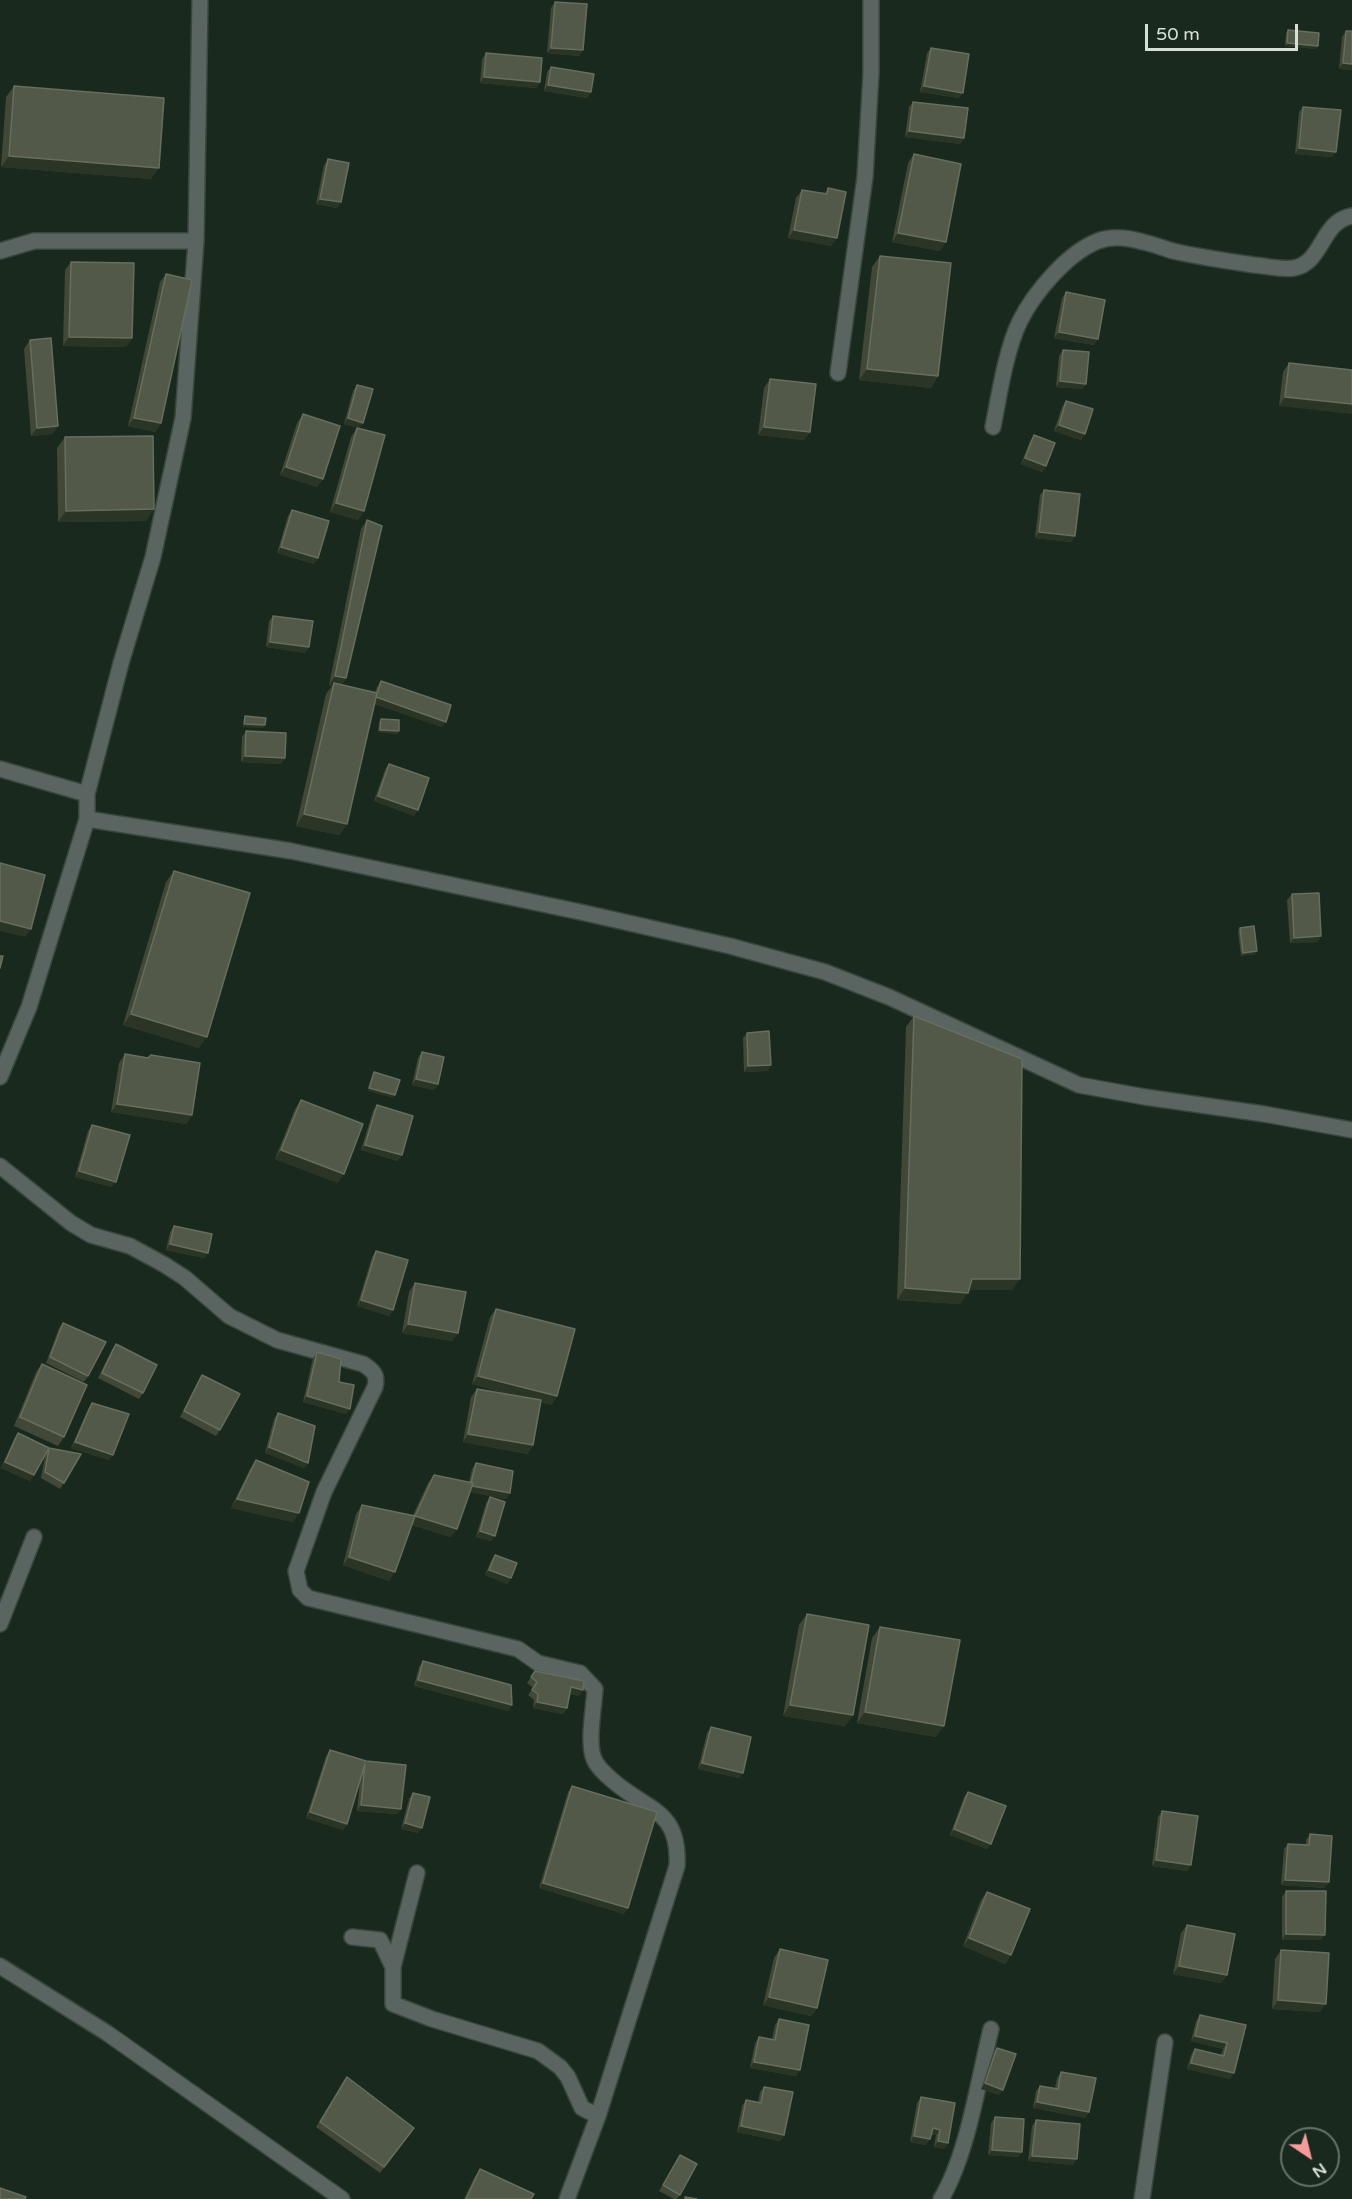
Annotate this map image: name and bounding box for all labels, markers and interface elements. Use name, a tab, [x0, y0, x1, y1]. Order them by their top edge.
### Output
scale bar	[1148, 12, 1301, 50]
text: 50 m	[1156, 23, 1200, 45]
north arrow	[1280, 2127, 1340, 2187]
text: N	[1308, 2158, 1330, 2182]

